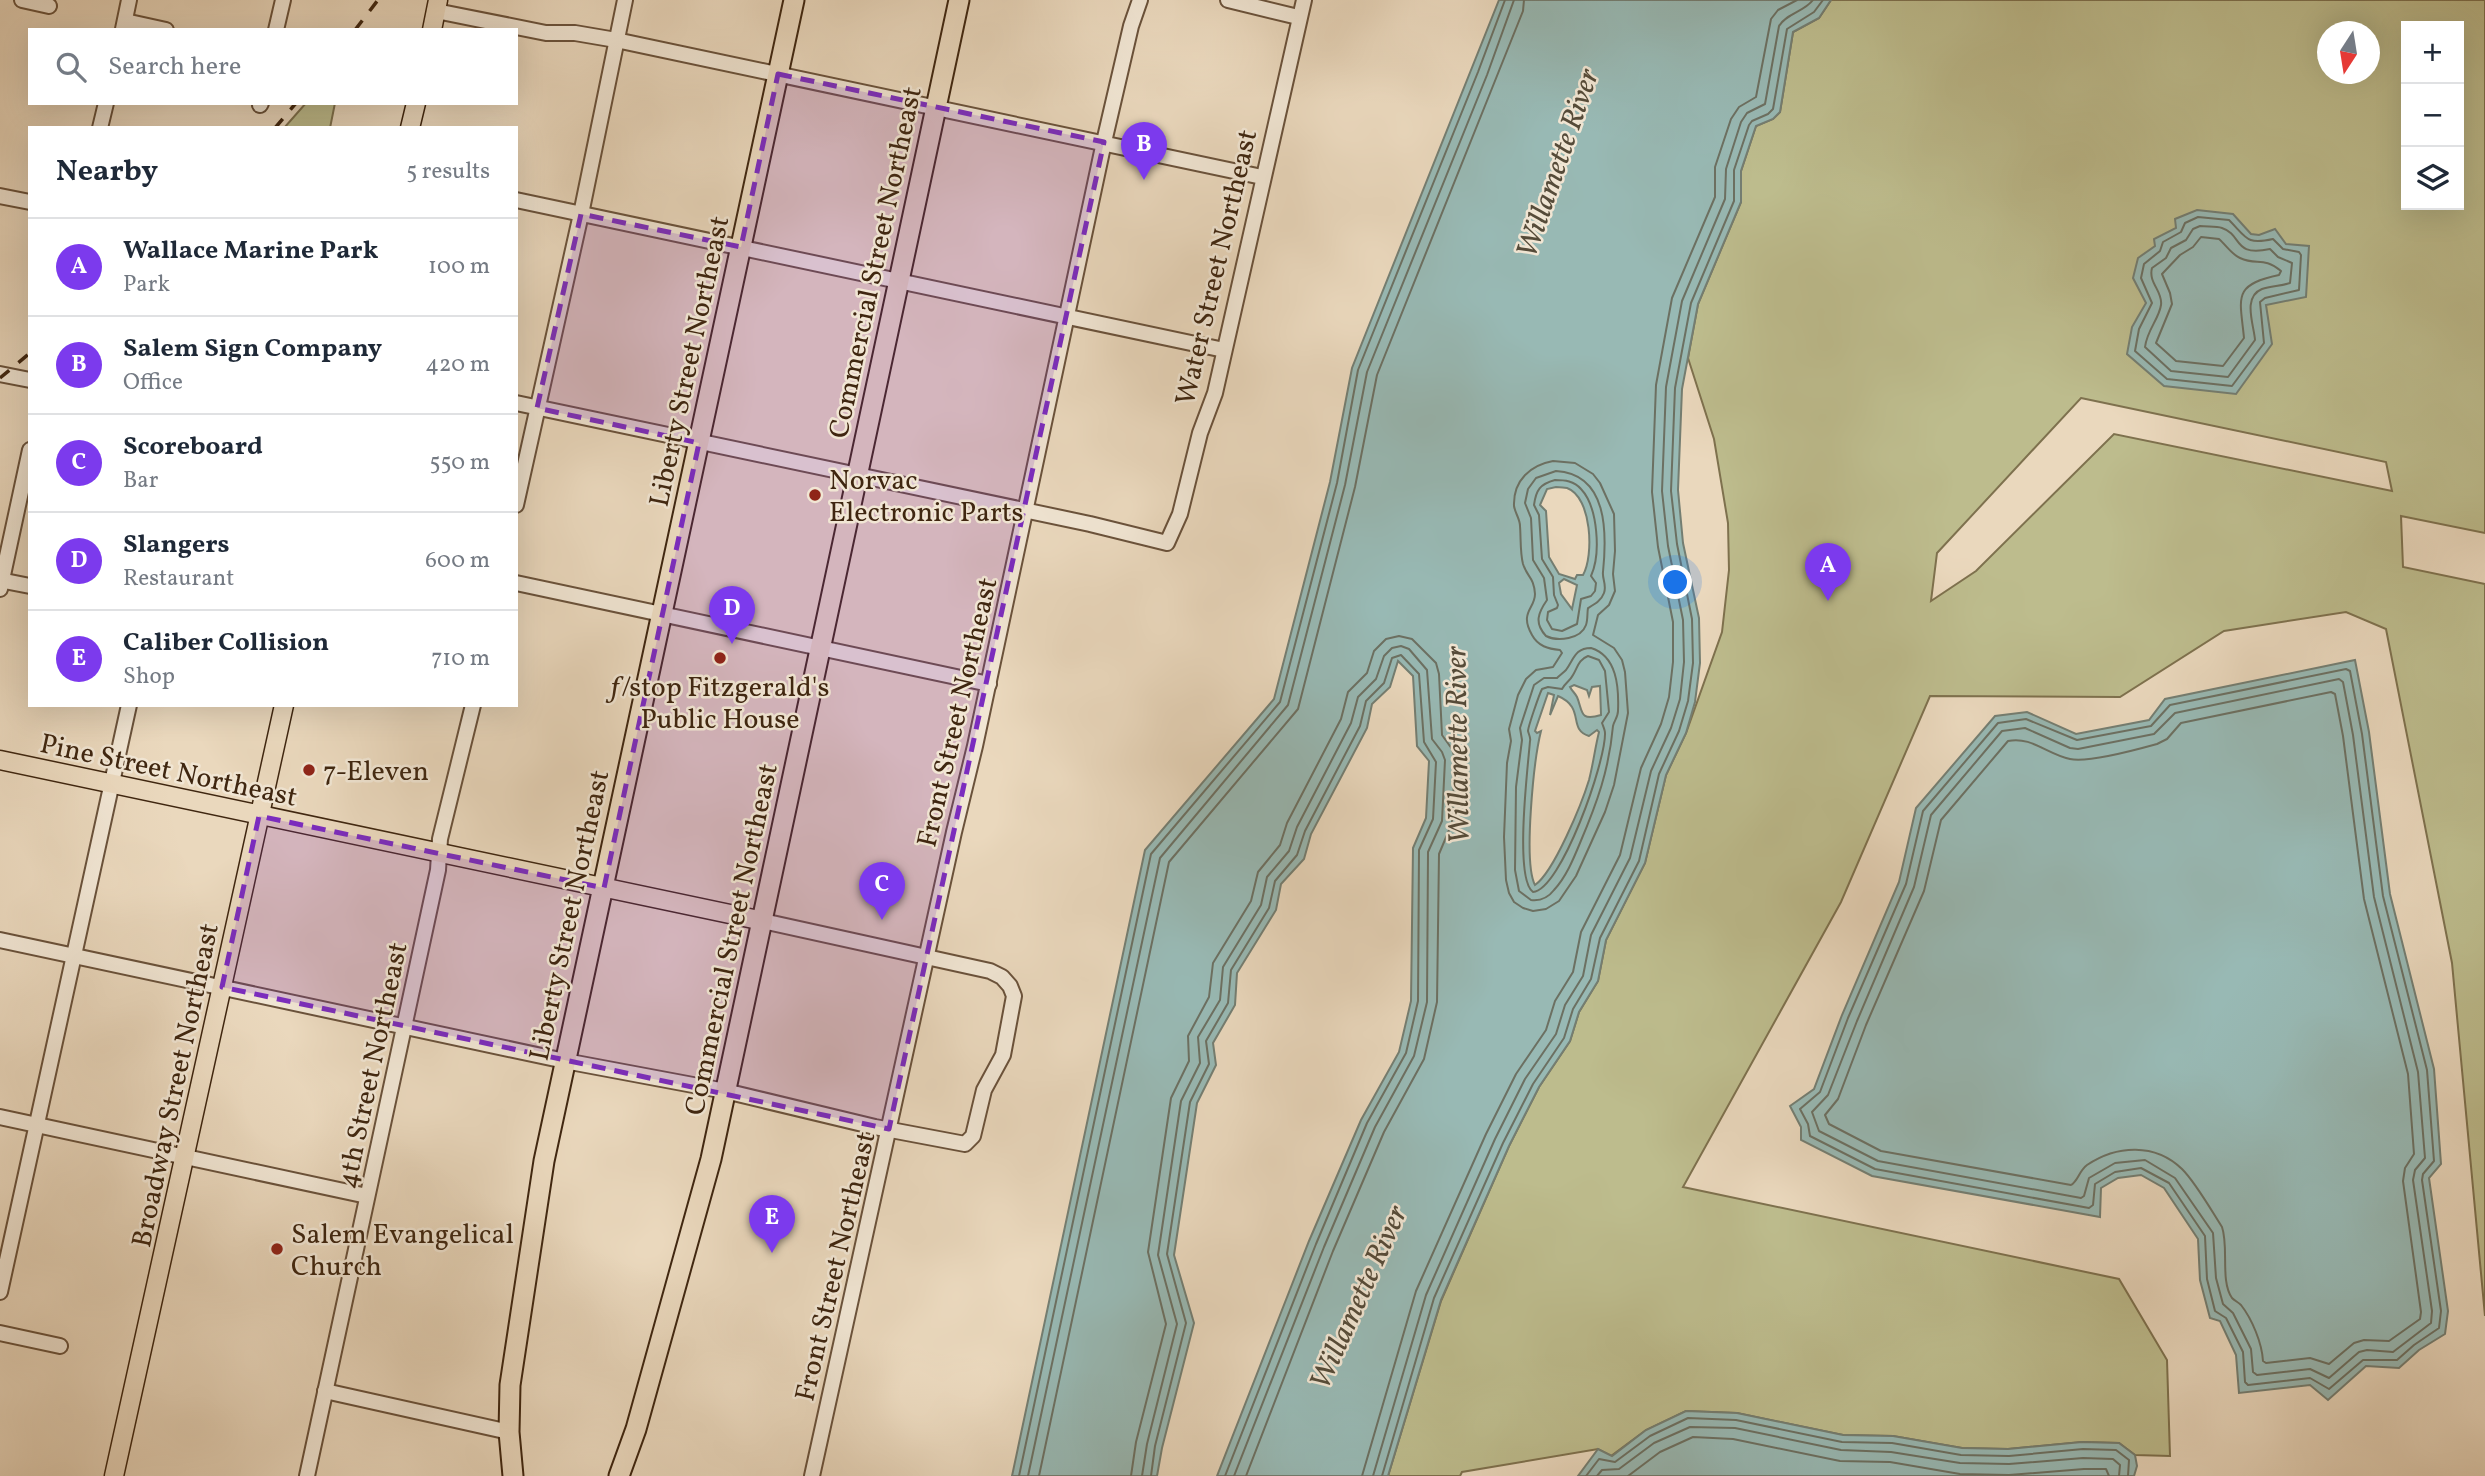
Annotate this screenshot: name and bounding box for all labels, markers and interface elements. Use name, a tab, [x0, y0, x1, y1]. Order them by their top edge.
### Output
north arrow	[2317, 21, 2380, 84]
map controls	[2401, 21, 2464, 210]
button: +	[2401, 21, 2464, 84]
search box	[28, 28, 518, 105]
icon: search	[52, 48, 90, 86]
text: Search here	[108, 49, 241, 85]
water label: Willamette River	[1507, 63, 1611, 264]
street label: Commercial Street Northeast	[820, 83, 933, 442]
button: −	[2401, 84, 2464, 147]
pin: B	[1121, 122, 1167, 180]
street label: Water Street Northeast	[1167, 126, 1268, 409]
button: layers	[2401, 147, 2464, 210]
text: Nearby	[56, 151, 158, 193]
text: 5 results	[406, 156, 490, 188]
street label: Liberty Street Northeast	[641, 213, 740, 510]
text: Wallace Marine Park	[123, 233, 378, 269]
text: A	[71, 251, 87, 283]
text: 100 m	[428, 251, 490, 283]
text: Park	[123, 269, 170, 301]
text: Salem Sign Company	[123, 331, 382, 367]
text: B	[71, 349, 87, 381]
text: 420 m	[425, 349, 490, 381]
text: Office	[123, 367, 183, 399]
text: Scoreboard	[123, 429, 263, 465]
text: C	[72, 447, 86, 479]
text: 550 m	[430, 447, 490, 479]
place label: Norvac Electronic Parts	[829, 462, 1023, 533]
text: Bar	[123, 465, 158, 497]
marker: Norvac Electronic Parts	[807, 487, 823, 503]
text: Slangers	[123, 527, 230, 563]
pin: A	[1805, 543, 1851, 601]
text: D	[71, 545, 87, 577]
text: 600 m	[425, 545, 490, 577]
text: Restaurant	[123, 563, 234, 595]
your location	[1658, 565, 1692, 599]
street label: Front Street Northeast	[908, 574, 1008, 851]
pin: D	[709, 586, 755, 644]
text: Caliber Collision	[123, 625, 329, 661]
text: E	[72, 643, 86, 675]
text: 710 m	[431, 643, 490, 675]
water label: Willamette River	[1436, 645, 1482, 844]
marker: ƒ/stop Fitzgerald's Public House	[712, 650, 728, 666]
text: Shop	[123, 661, 175, 693]
place label: ƒ/stop Fitzgerald's Public House	[606, 669, 829, 740]
street label: Pine Street Northeast	[36, 725, 301, 818]
place label: 7-Eleven	[323, 753, 429, 792]
street label: Commercial Street Northeast	[676, 760, 789, 1119]
marker: 7-Eleven	[301, 762, 317, 778]
street label: Liberty Street Northeast	[521, 767, 620, 1064]
pin: C	[859, 862, 905, 920]
street label: Broadway Street Northeast	[123, 920, 230, 1251]
street label: 4th Street Northeast	[328, 939, 419, 1192]
street label: Front Street Northeast	[786, 1128, 886, 1405]
pin: E	[749, 1195, 795, 1253]
water label: Willamette River	[1300, 1198, 1420, 1397]
place label: Salem Evangelical Church	[291, 1216, 514, 1287]
marker: Salem Evangelical Church	[269, 1241, 285, 1257]

